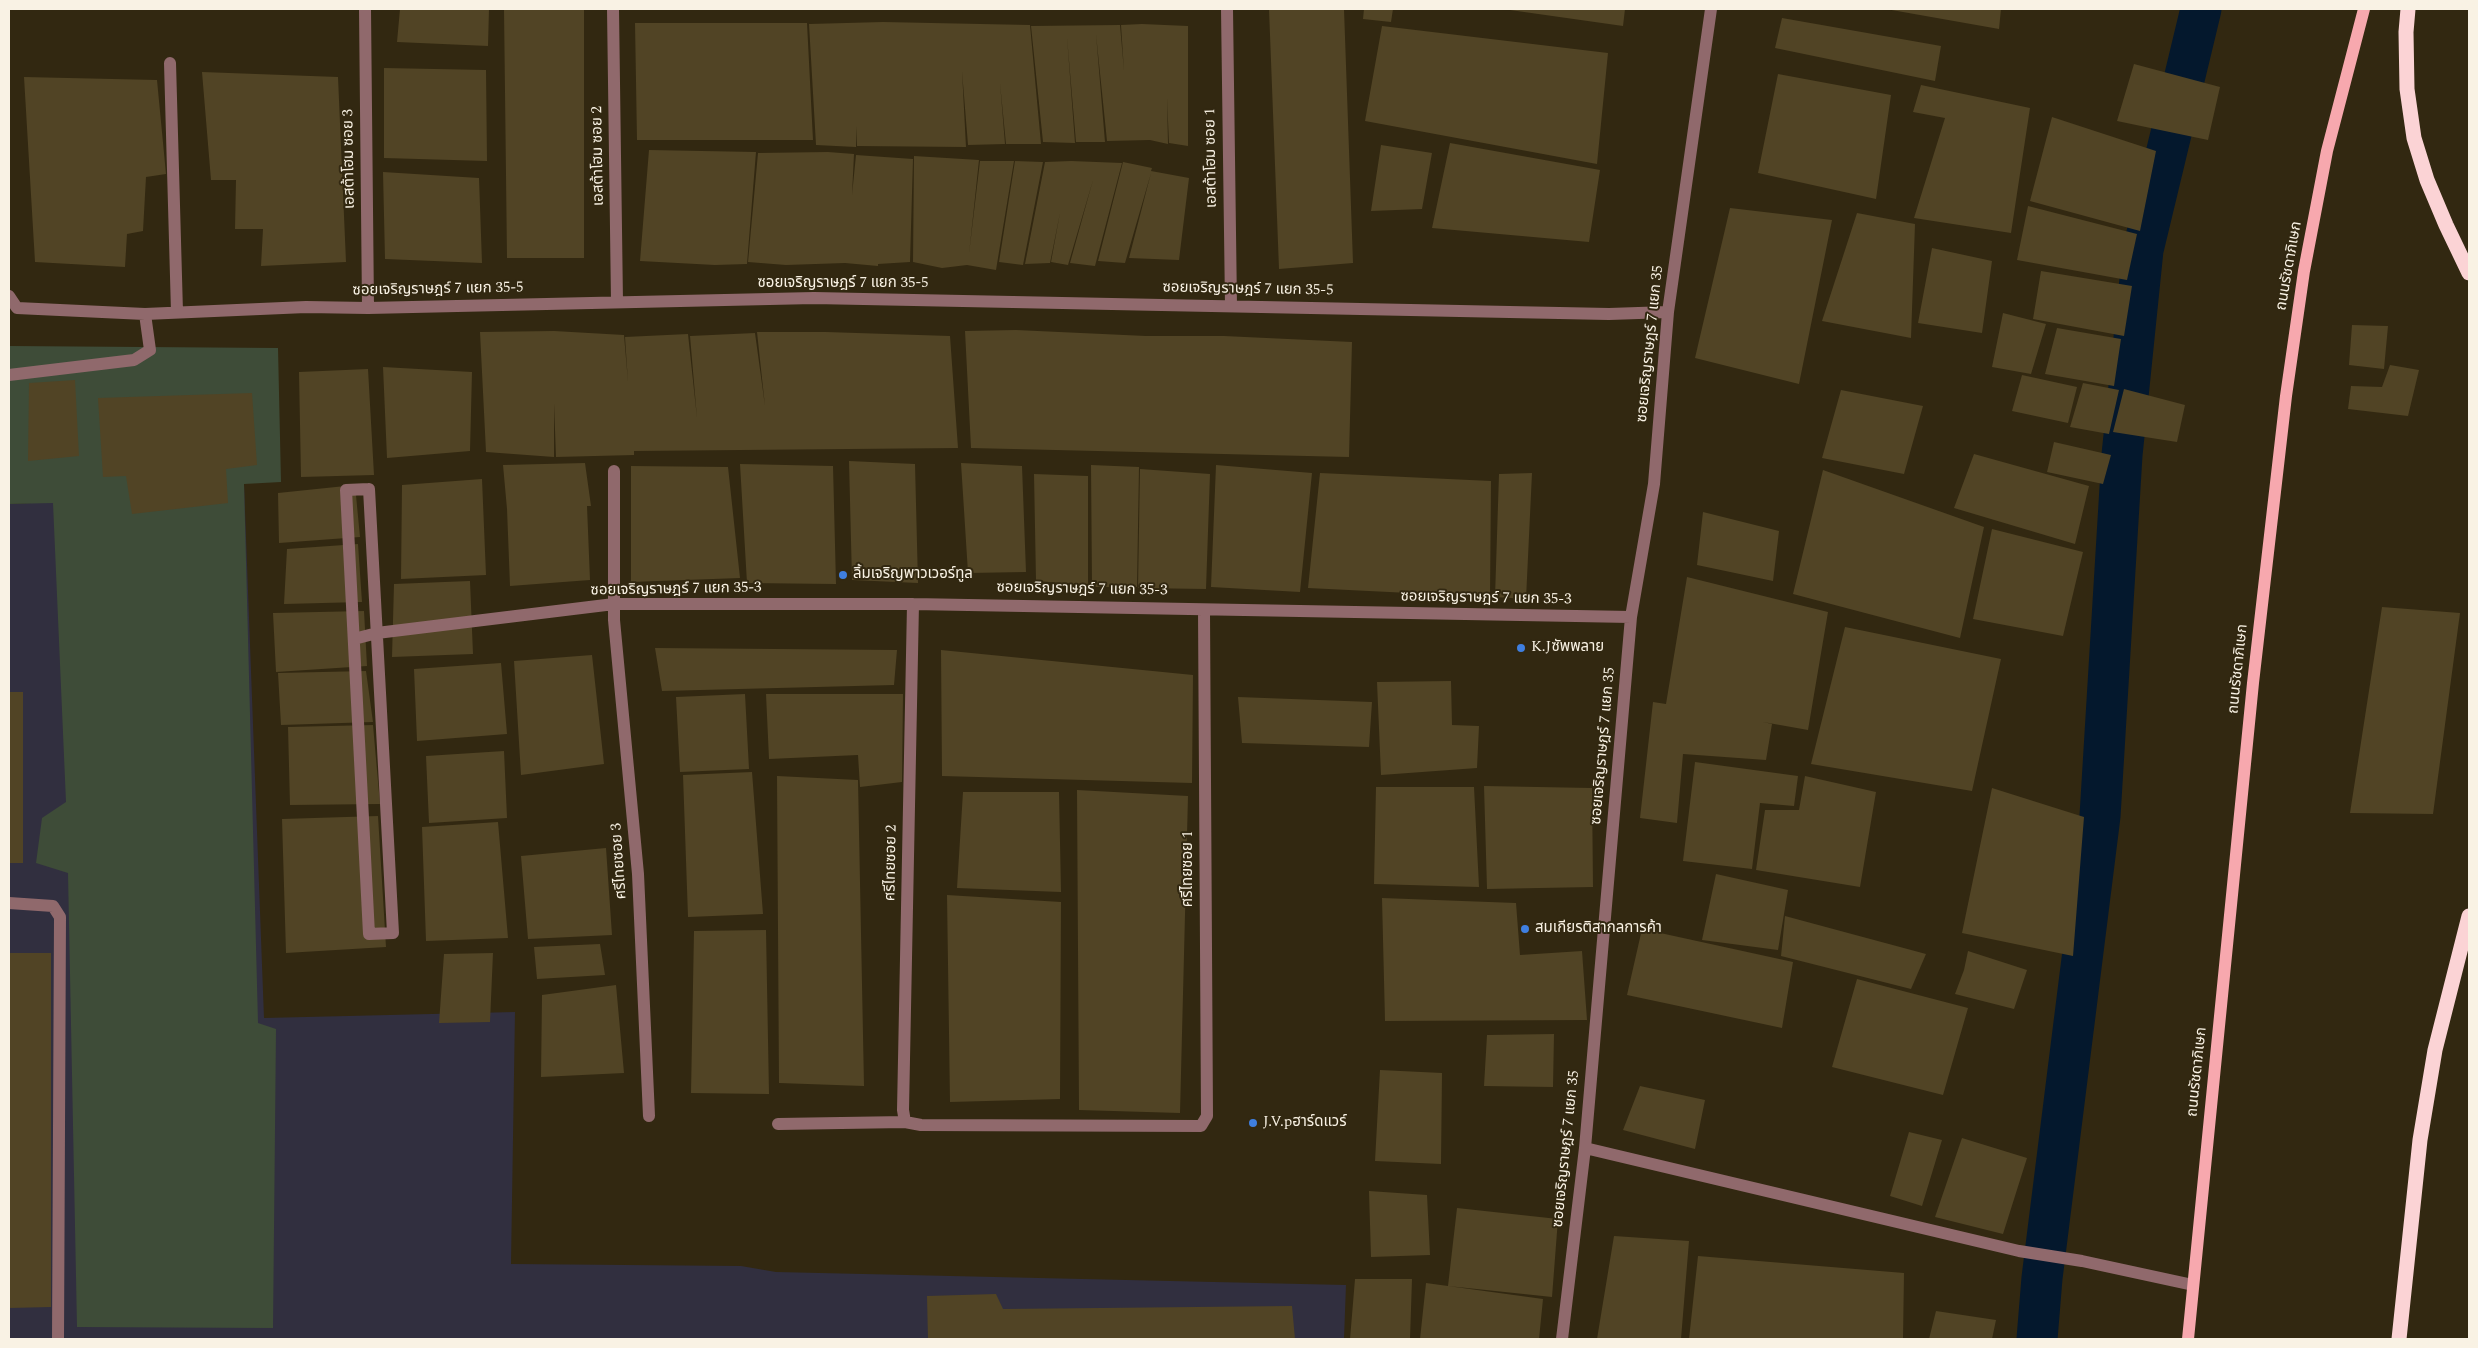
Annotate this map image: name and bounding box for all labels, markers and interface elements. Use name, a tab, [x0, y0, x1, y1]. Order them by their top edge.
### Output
street label: เอสต้าโฮม ซอย 2	[589, 106, 609, 206]
street label: เอสต้าโฮม ซอย 1	[1202, 108, 1222, 208]
street label: เอสต้าโฮม ซอย 3	[340, 109, 360, 209]
street label: ถนนรัชดาภิเษก	[2273, 220, 2307, 312]
street label: ซอยเจริญราษฎร์ 7 แยก 35	[1634, 265, 1668, 423]
street label: ซอยเจริญราษฎร์ 7 แยก 35-5	[757, 275, 929, 293]
street label: ซอยเจริญราษฎร์ 7 แยก 35-5	[352, 280, 524, 300]
street label: ซอยเจริญราษฎร์ 7 แยก 35-5	[1162, 280, 1334, 300]
place label: ลิ้มเจริญพาวเวอร์ทูล	[853, 566, 973, 584]
marker: ลิ้มเจริญพาวเวอร์ทูล	[837, 569, 849, 581]
street label: ซอยเจริญราษฎร์ 7 แยก 35-3	[590, 580, 762, 600]
street label: ซอยเจริญราษฎร์ 7 แยก 35-3	[996, 580, 1168, 600]
street label: ซอยเจริญราษฎร์ 7 แยก 35-3	[1400, 589, 1572, 609]
street label: ถนนรัชดาภิเษก	[2225, 623, 2253, 715]
place label: K.Jซัพพลาย	[1531, 639, 1604, 657]
marker: K.Jซัพพลาย	[1515, 642, 1527, 654]
street label: ซอยเจริญราษฎร์ 7 แยก 35	[1588, 667, 1620, 825]
street label: ศรีไทยซอย 3	[608, 822, 632, 900]
street label: ศรีไทยซอย 2	[882, 825, 902, 901]
street label: ศรีไทยซอย 1	[1180, 831, 1198, 907]
place label: สมเกียรติสากลการค้า	[1535, 920, 1662, 938]
marker: สมเกียรติสากลการค้า	[1519, 923, 1531, 935]
street label: ถนนรัชดาภิเษก	[2184, 1026, 2212, 1118]
street label: ซอยเจริญราษฎร์ 7 แยก 35	[1550, 1070, 1584, 1228]
place label: J.V.pฮาร์ดแวร์	[1263, 1114, 1346, 1132]
marker: J.V.pฮาร์ดแวร์	[1247, 1117, 1259, 1129]

